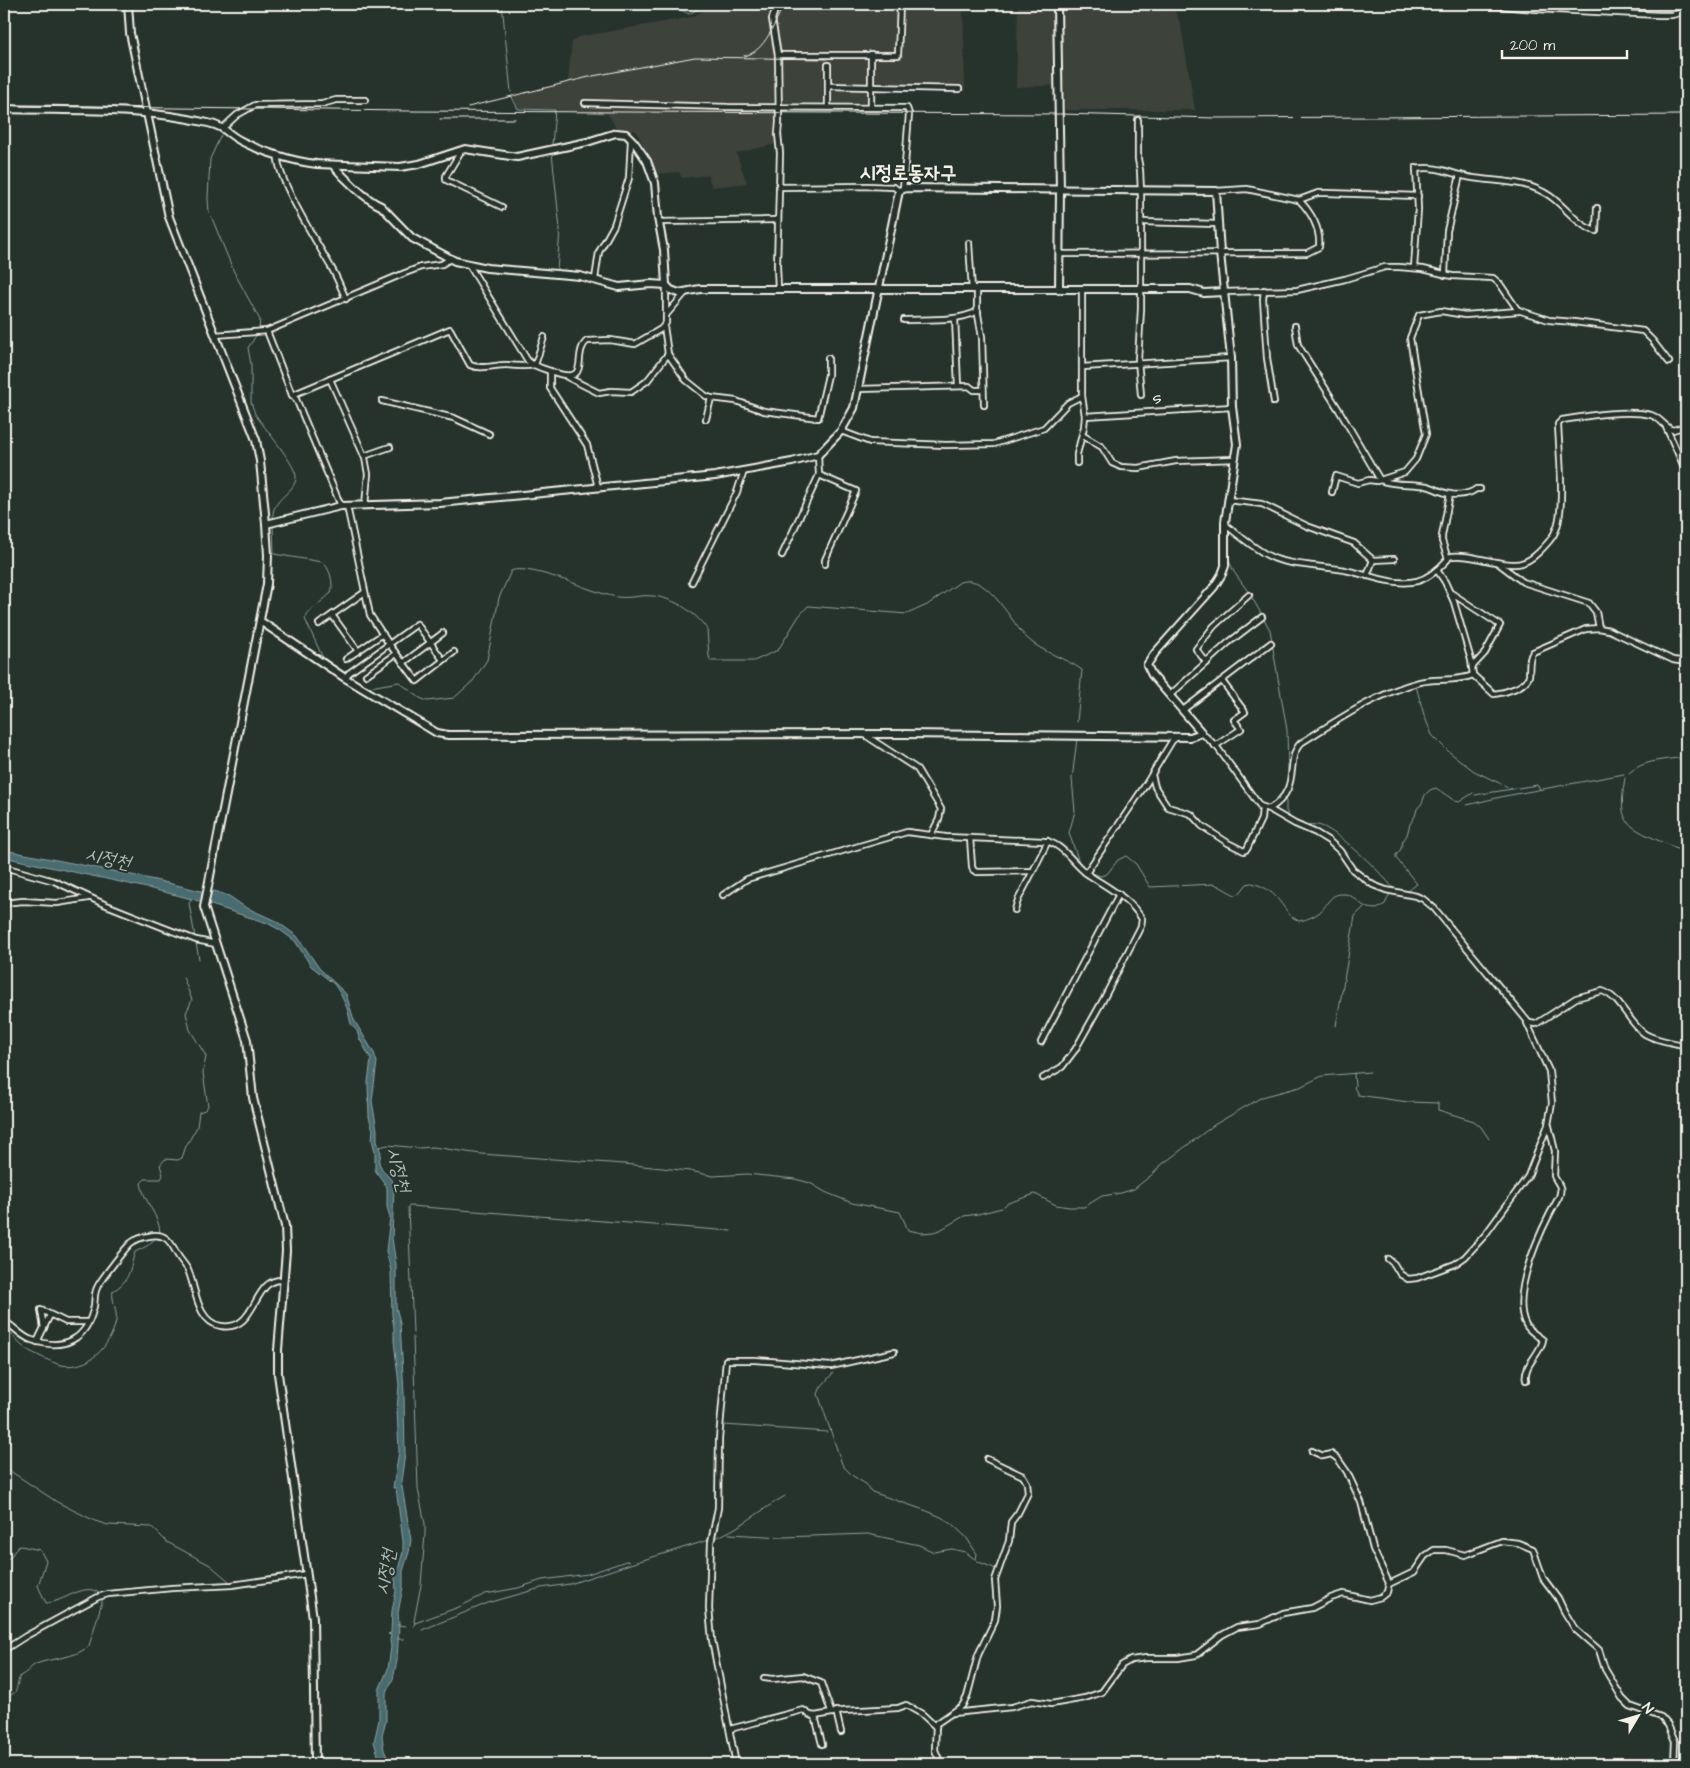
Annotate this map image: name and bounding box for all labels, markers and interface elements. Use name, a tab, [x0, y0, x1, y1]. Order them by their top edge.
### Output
scale bar	[1502, 28, 1628, 60]
text: 200 m	[1510, 35, 1556, 56]
district label: 시정로동자구	[860, 159, 956, 187]
street label: s	[1151, 385, 1163, 411]
water label: 시정천	[83, 841, 135, 877]
water label: 시정천	[379, 1144, 417, 1197]
water label: 시정천	[369, 1546, 403, 1597]
north arrow	[1612, 1690, 1662, 1740]
text: N	[1637, 1699, 1658, 1718]

